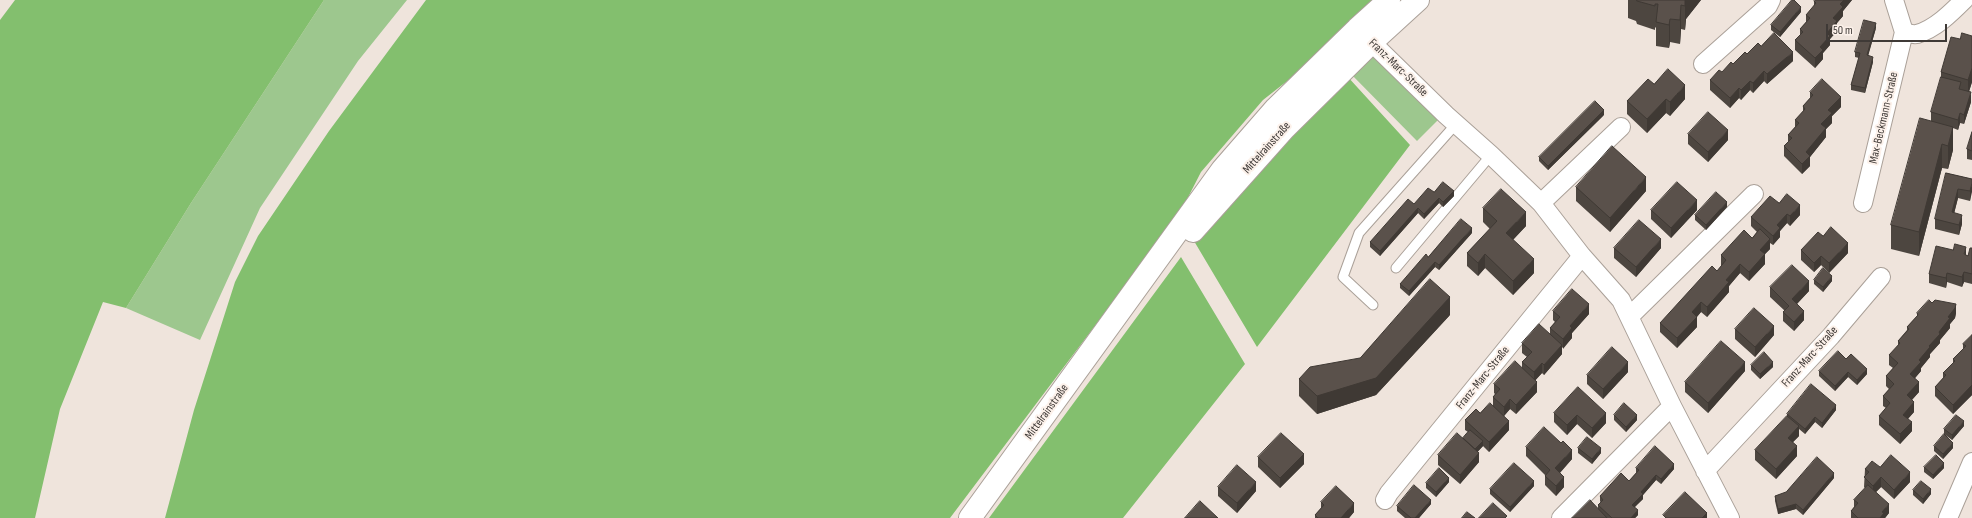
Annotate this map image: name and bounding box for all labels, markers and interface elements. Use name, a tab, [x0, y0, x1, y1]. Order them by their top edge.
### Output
scale bar	[1828, 16, 1949, 42]
text: 50 m	[1833, 23, 1853, 38]
street label: Franz-Marc-Straße	[1365, 36, 1431, 100]
street label: Max-Beckmann-Straße	[1866, 71, 1902, 165]
street label: Mittelrainstraße	[1240, 119, 1294, 177]
street label: Franz-Marc-Straße	[1779, 324, 1841, 390]
street label: Franz-Marc-Straße	[1453, 344, 1513, 412]
street label: Mittelrainstraße	[1022, 382, 1072, 442]

